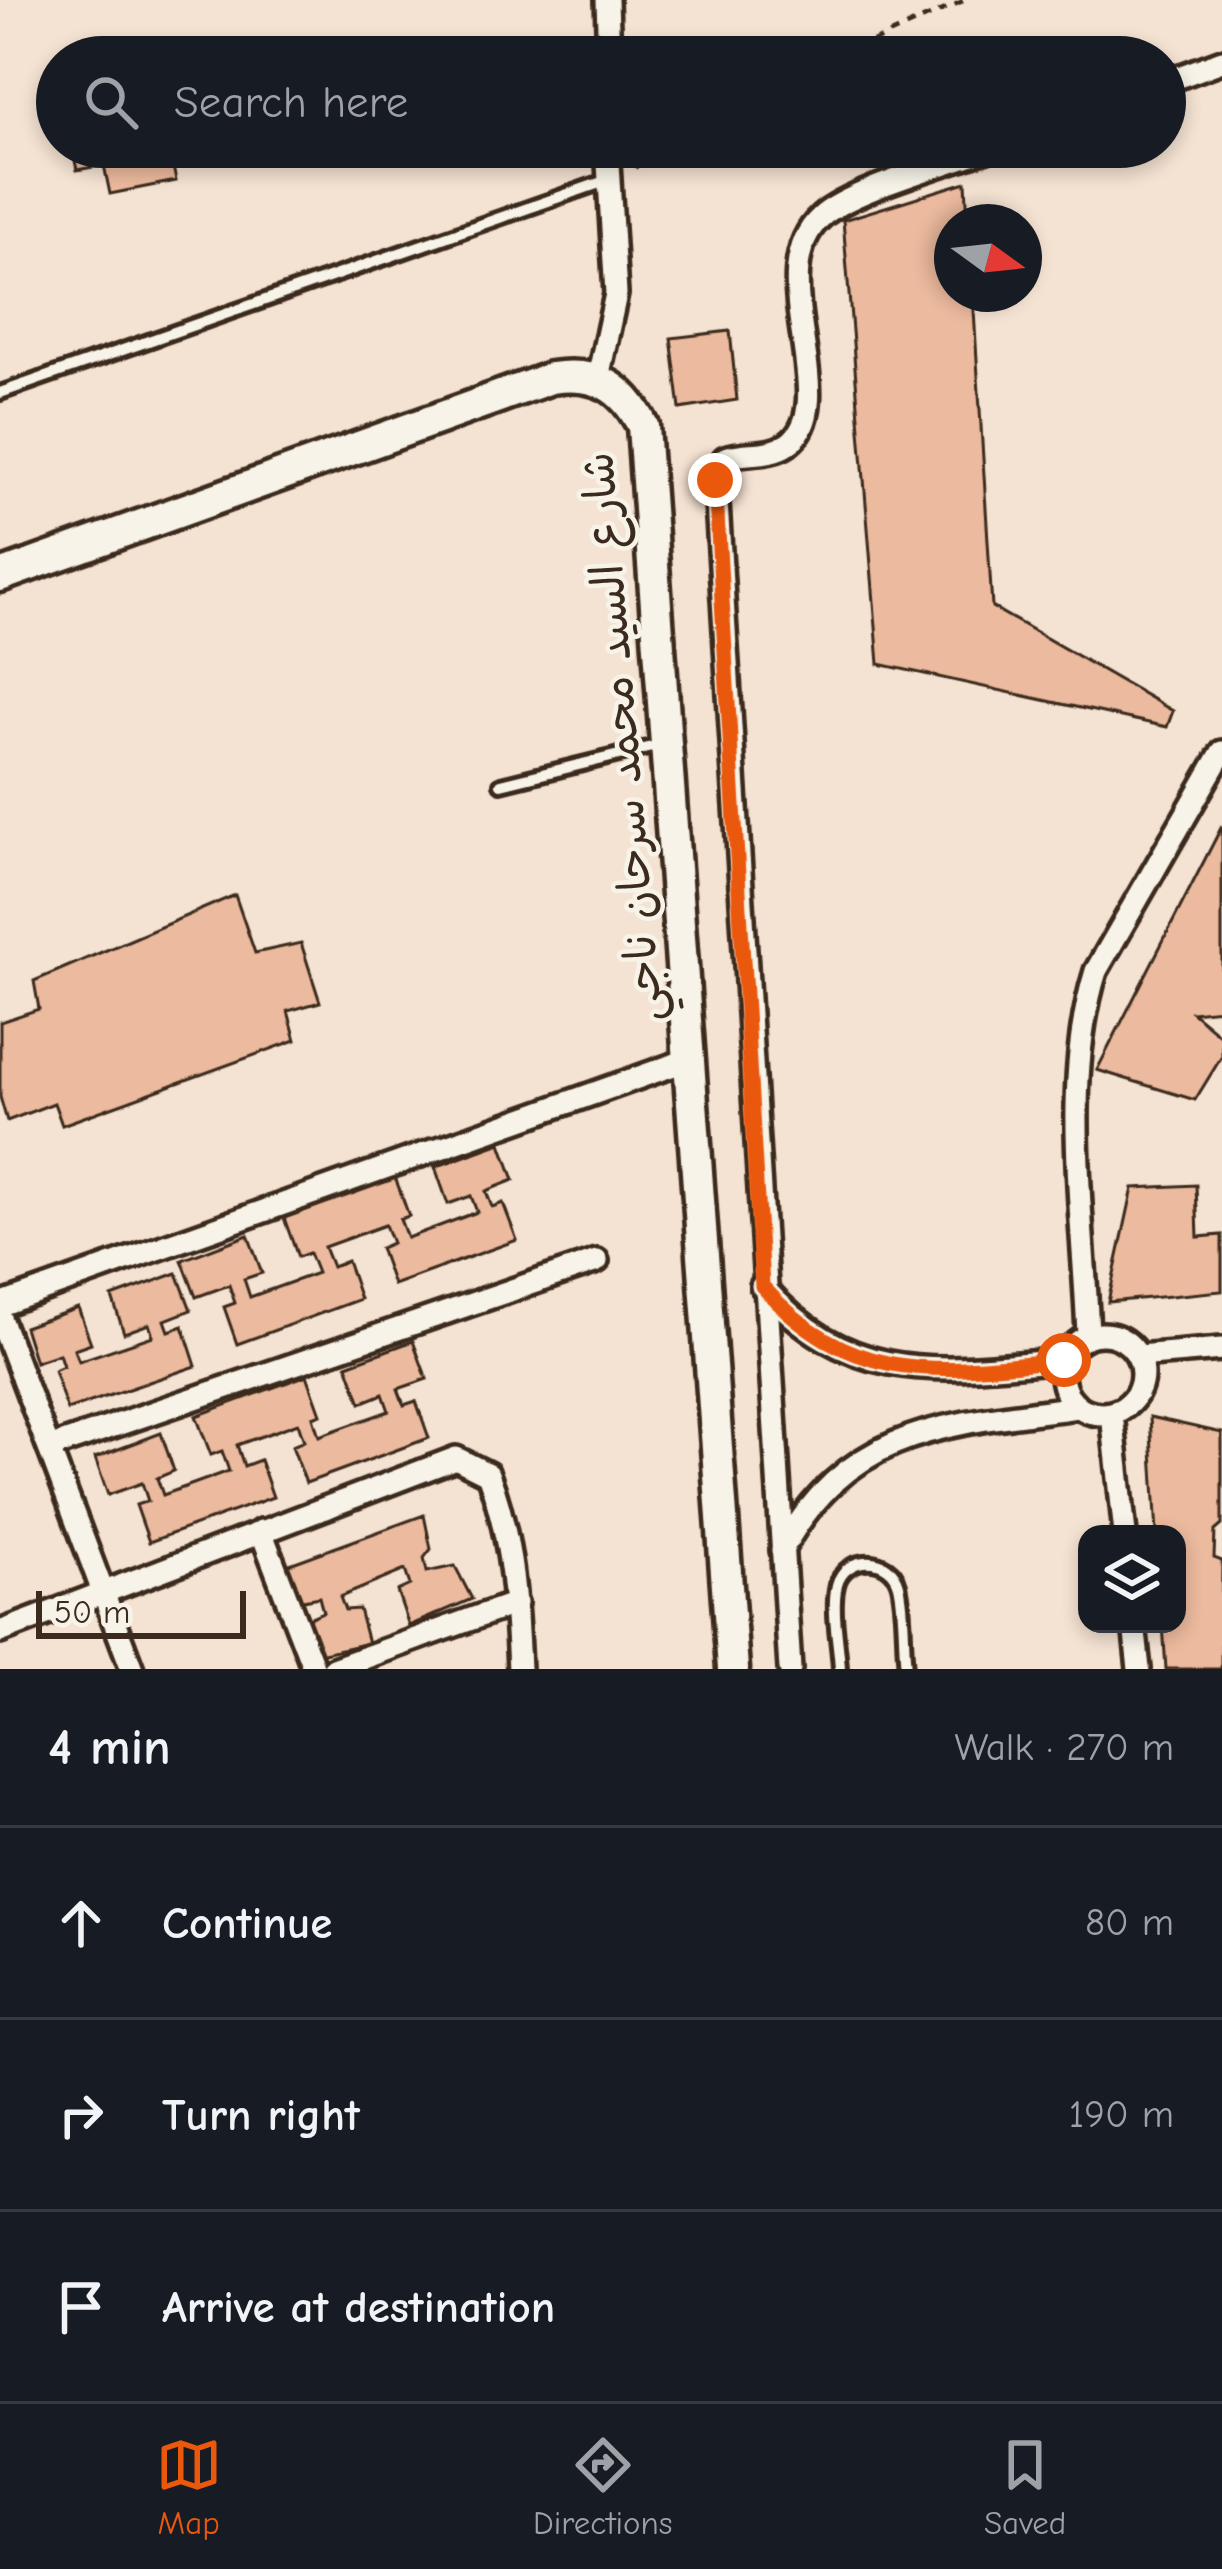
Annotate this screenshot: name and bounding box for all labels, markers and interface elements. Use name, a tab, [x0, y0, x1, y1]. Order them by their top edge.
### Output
search box	[36, 36, 1186, 168]
icon: search	[78, 69, 144, 135]
text: Search here	[174, 76, 408, 128]
north arrow	[934, 204, 1042, 312]
street label: شارع السيد محمد سرحان ناجي	[571, 449, 686, 1024]
route end	[688, 453, 742, 507]
route start	[1037, 1333, 1091, 1387]
map controls	[1078, 1525, 1186, 1633]
button: layers	[1078, 1525, 1186, 1633]
scale bar	[36, 1585, 246, 1638]
text: 50 m	[54, 1593, 130, 1631]
text: 4 min	[48, 1718, 171, 1777]
text: Walk · 270 m	[955, 1725, 1174, 1770]
icon: ahead	[48, 1890, 114, 1956]
text: Continue	[162, 1897, 332, 1949]
text: 80 m	[1085, 1900, 1174, 1945]
icon: right	[48, 2082, 114, 2148]
text: Turn right	[162, 2089, 360, 2141]
text: 190 m	[1069, 2092, 1174, 2137]
icon: arrive	[48, 2274, 114, 2340]
text: Arrive at destination	[162, 2281, 555, 2333]
tab: Map	[156, 2432, 222, 2542]
tab: Directions	[533, 2432, 673, 2542]
tab: Saved	[984, 2432, 1066, 2542]

